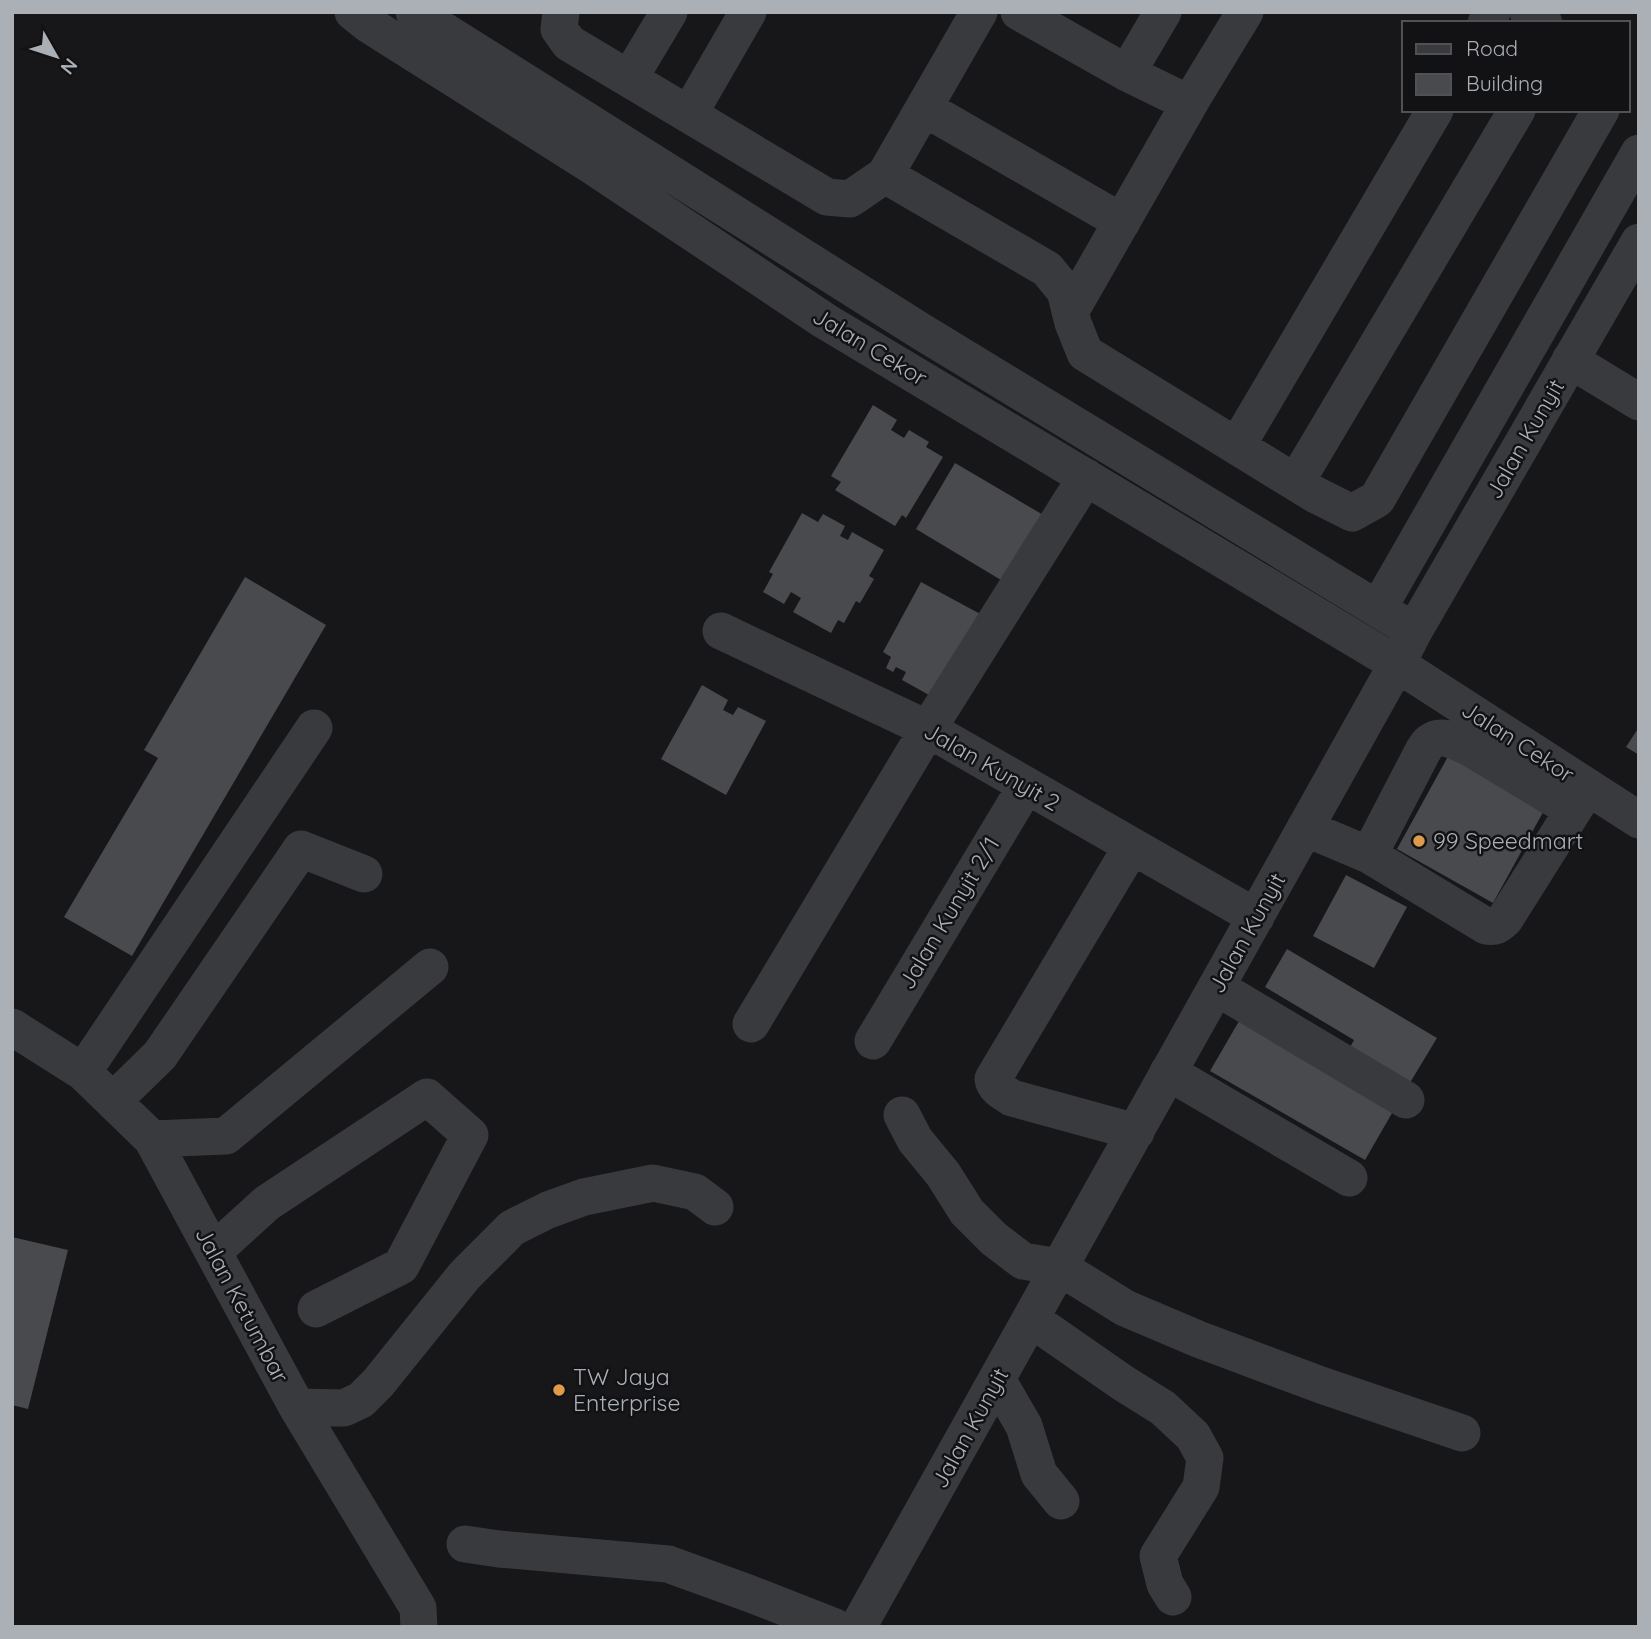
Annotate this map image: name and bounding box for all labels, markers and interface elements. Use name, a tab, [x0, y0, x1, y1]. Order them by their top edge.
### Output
north arrow	[21, 21, 91, 91]
legend	[1402, 21, 1630, 112]
text: Road	[1466, 35, 1518, 61]
text: N	[55, 54, 83, 80]
text: Building	[1466, 70, 1543, 96]
street label: Jalan Cekor	[808, 301, 933, 392]
street label: Jalan Kunyit	[1479, 374, 1571, 504]
street label: Jalan Cekor	[1457, 694, 1580, 789]
street label: Jalan Kunyit 2	[919, 716, 1065, 817]
place label: 99 Speedmart	[1433, 826, 1584, 855]
street label: Jalan Kunyit 2/1	[892, 831, 1005, 994]
marker: 99 Speedmart	[1411, 833, 1427, 849]
street label: Jalan Kunyit	[1202, 867, 1292, 998]
street label: Jalan Ketumbar	[189, 1222, 296, 1388]
place label: TW Jaya Enterprise	[573, 1362, 680, 1417]
street label: Jalan Kunyit	[925, 1362, 1015, 1493]
marker: TW Jaya Enterprise	[551, 1382, 567, 1398]

